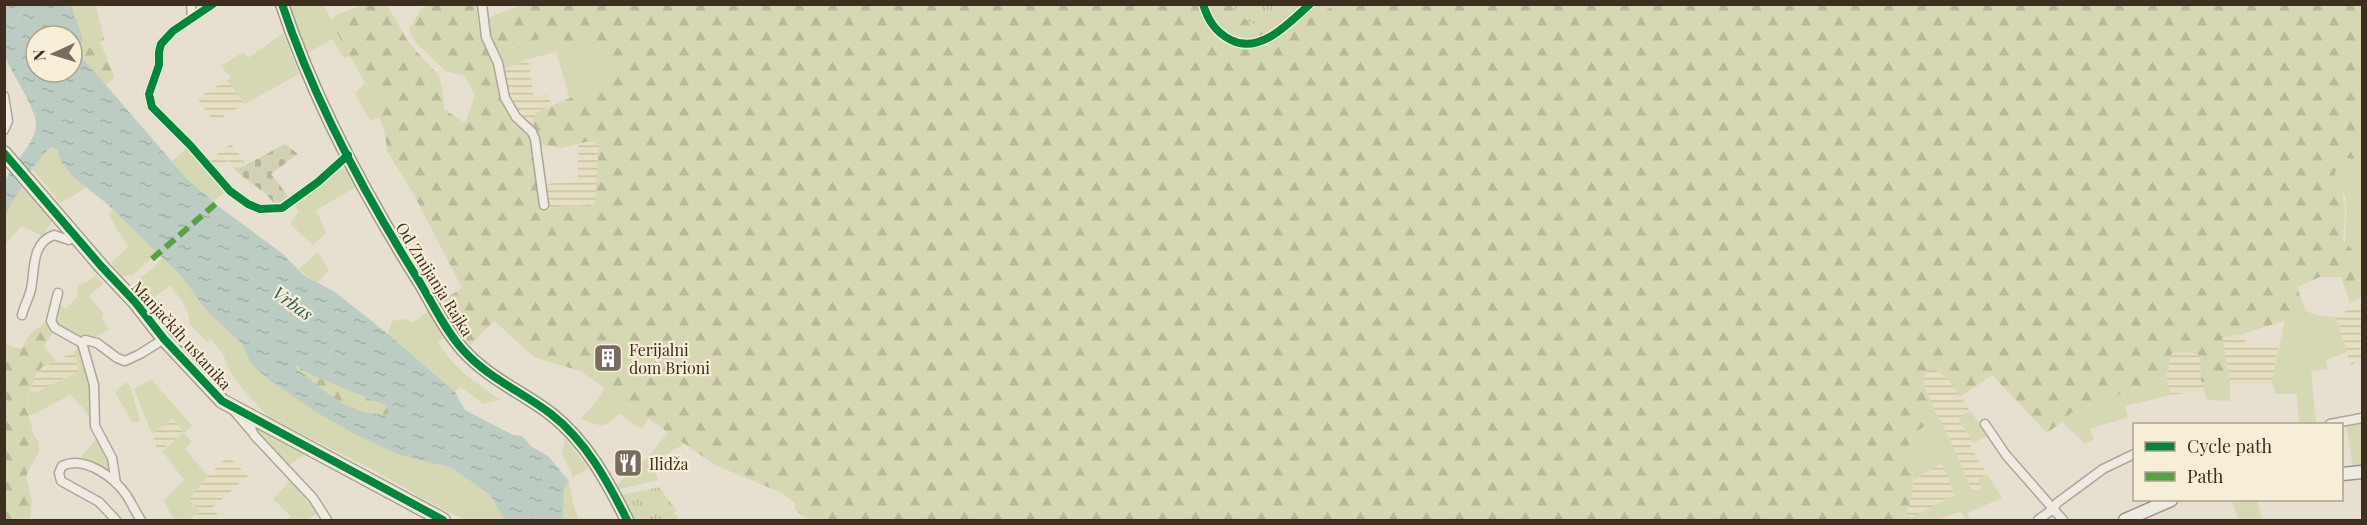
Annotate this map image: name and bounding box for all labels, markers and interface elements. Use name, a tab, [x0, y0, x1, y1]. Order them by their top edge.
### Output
north arrow	[24, 24, 84, 84]
text: N	[28, 48, 49, 62]
street label: Od Zmijanja Rajka	[391, 218, 479, 340]
street label: Manjačkih ustanika	[128, 276, 236, 394]
water label: Vrbas	[268, 280, 318, 326]
place label: Ferijalni dom Brioni	[629, 339, 710, 378]
building icon: Ferijalni dom Brioni	[592, 342, 624, 374]
legend	[2133, 423, 2343, 501]
text: Cycle path	[2187, 434, 2272, 458]
restaurant icon: Ilidža	[612, 447, 644, 479]
place label: Ilidža	[649, 453, 689, 474]
text: Path	[2187, 464, 2224, 488]

